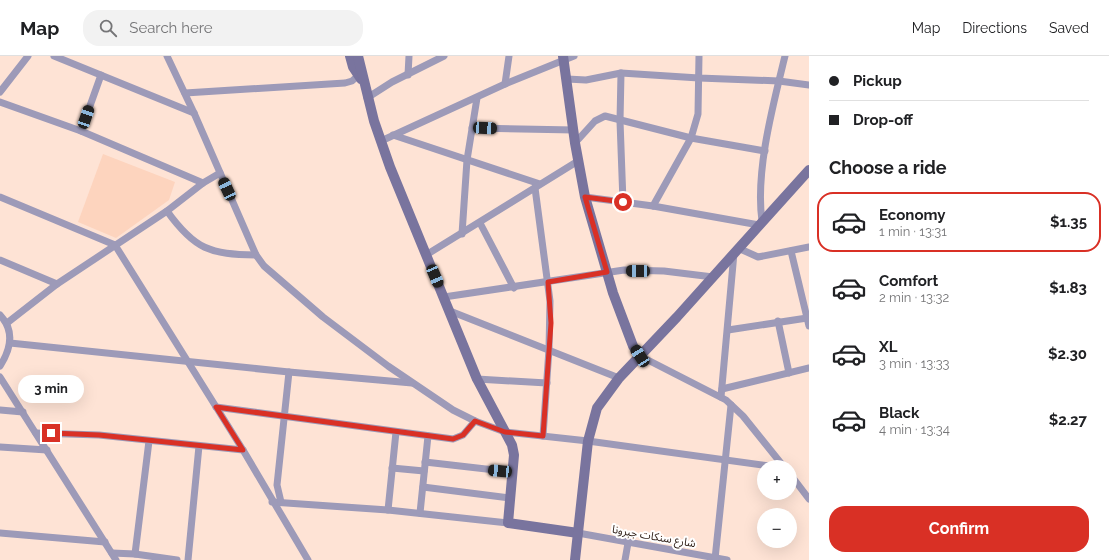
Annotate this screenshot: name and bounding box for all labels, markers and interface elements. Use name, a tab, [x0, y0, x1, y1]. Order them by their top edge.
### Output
search box	[83, 10, 363, 46]
text: Map	[20, 17, 59, 39]
icon: search	[97, 17, 119, 39]
text: Search here	[129, 19, 213, 37]
text: Map	[912, 20, 940, 36]
text: Directions	[962, 20, 1027, 36]
text: Saved	[1049, 20, 1089, 36]
text: Pickup	[853, 72, 902, 90]
car	[76, 104, 96, 130]
text: Drop-off	[853, 111, 913, 129]
car	[473, 121, 497, 135]
text: Choose a ride	[829, 157, 947, 178]
car	[216, 176, 238, 202]
route start	[614, 193, 632, 211]
icon: car	[831, 204, 867, 240]
text: Economy	[879, 206, 946, 224]
text: $1.35	[1050, 213, 1087, 231]
text: 1 min · 13:31	[879, 224, 947, 239]
car	[425, 263, 445, 289]
car	[626, 265, 650, 277]
icon: car	[831, 270, 867, 306]
text: Comfort	[879, 272, 938, 290]
text: $1.83	[1049, 279, 1087, 297]
text: 2 min · 13:32	[879, 290, 949, 305]
icon: car	[831, 336, 867, 372]
text: XL	[879, 338, 897, 356]
car	[628, 343, 652, 369]
text: $2.30	[1048, 345, 1087, 363]
text: 3 min · 13:33	[879, 356, 950, 371]
callout: 3 min	[18, 375, 84, 403]
text: 3 min	[34, 381, 68, 396]
icon: car	[831, 402, 867, 438]
text: Black	[879, 404, 919, 422]
text: $2.27	[1049, 411, 1087, 429]
text: 4 min · 13:34	[879, 422, 950, 437]
route end	[42, 424, 60, 442]
map controls	[757, 460, 797, 548]
button: +	[757, 460, 797, 500]
car	[488, 464, 512, 478]
button: Confirm	[829, 506, 1089, 552]
button: −	[757, 508, 797, 548]
street label: شارع سنكات جبرونا	[611, 523, 697, 551]

